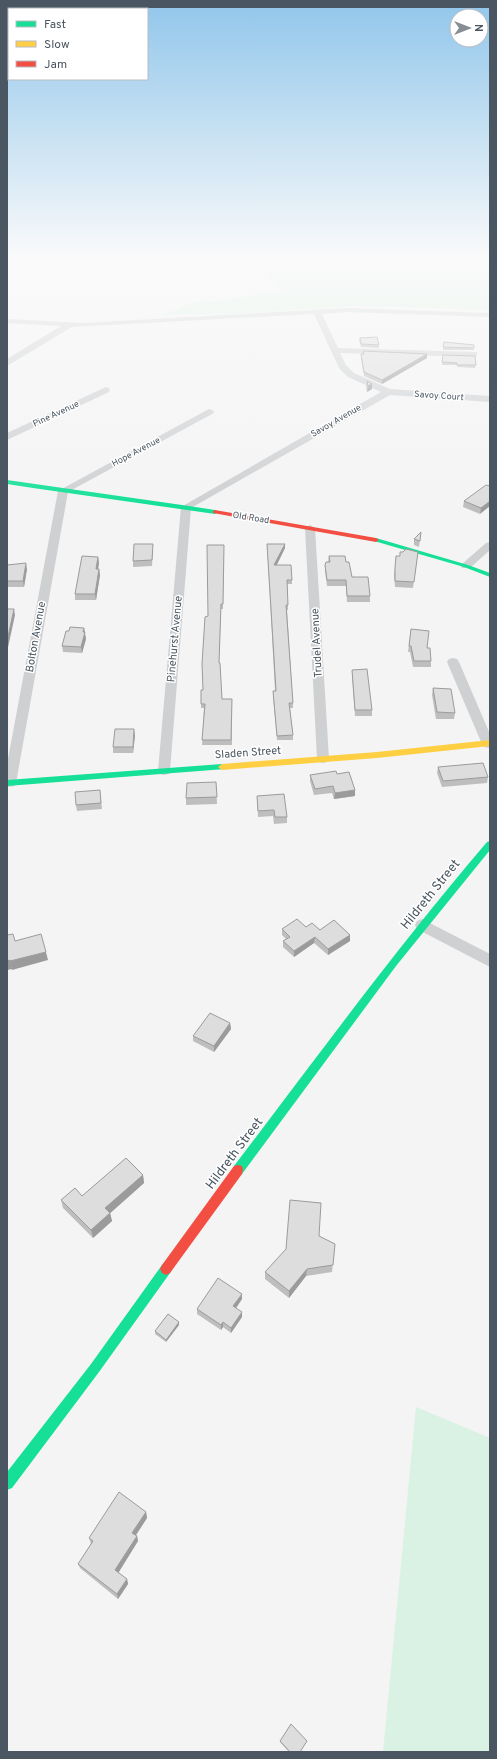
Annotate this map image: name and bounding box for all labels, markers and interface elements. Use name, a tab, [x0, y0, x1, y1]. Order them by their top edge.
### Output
legend	[8, 8, 148, 80]
north arrow	[449, 8, 489, 48]
text: Fast	[44, 17, 66, 33]
text: N	[471, 24, 485, 32]
text: Slow	[44, 37, 70, 53]
text: Jam	[44, 57, 67, 73]
street label: Savoy Court	[414, 389, 464, 403]
street label: Pine Avenue	[31, 398, 81, 430]
street label: Savoy Avenue	[309, 402, 363, 440]
street label: Hope Avenue	[110, 435, 162, 469]
street label: Old Road	[232, 510, 270, 526]
street label: Pinehurst Avenue	[164, 595, 186, 683]
street label: Bolton Avenue	[23, 600, 49, 673]
street label: Trudel Avenue	[308, 608, 326, 678]
street label: Sladen Street	[214, 744, 282, 762]
street label: Hildreth Street	[398, 857, 464, 933]
street label: Hildreth Street	[203, 1115, 267, 1193]

